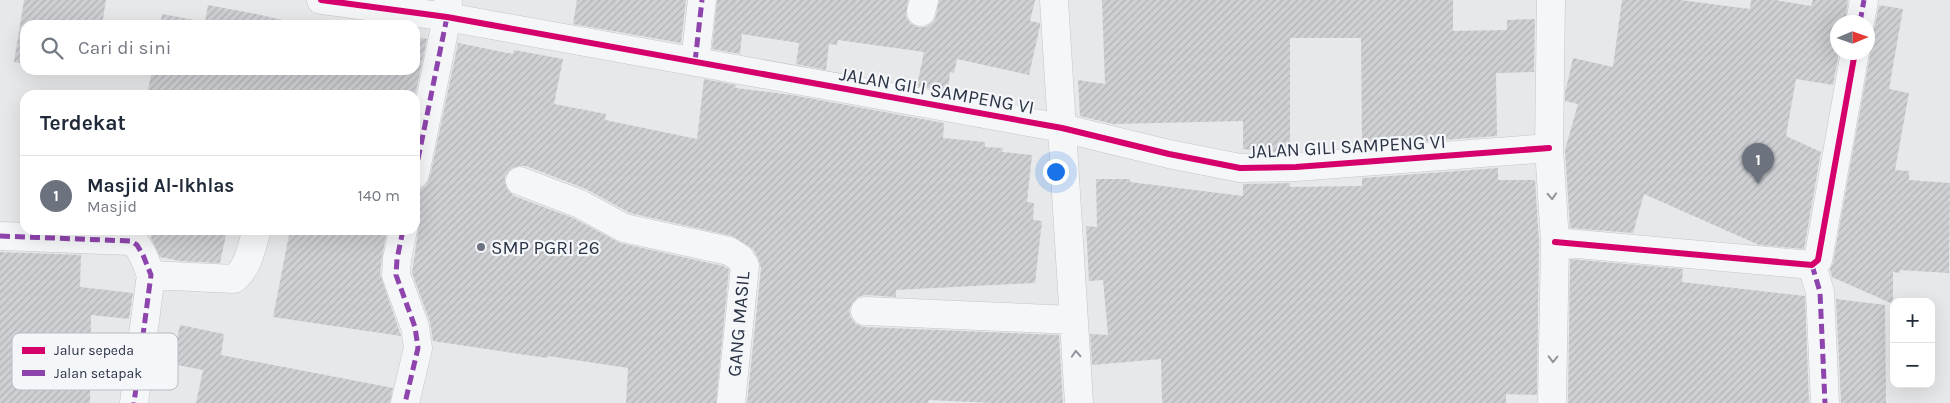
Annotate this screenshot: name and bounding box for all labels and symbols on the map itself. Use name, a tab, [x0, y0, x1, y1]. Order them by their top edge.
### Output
north arrow	[1830, 15, 1875, 60]
street label: JALAN GILI SAMPENG VI	[838, 63, 1036, 119]
street label: JALAN GILI SAMPENG VI	[1248, 131, 1446, 163]
pin: 1	[1742, 143, 1774, 184]
your location	[1043, 159, 1069, 185]
one-way arrow	[1547, 192, 1558, 200]
place label: SMP PGRI 26	[491, 237, 600, 259]
marker: SMP PGRI 26	[475, 241, 487, 253]
street label: GANG MASIL	[723, 270, 755, 378]
legend	[12, 333, 178, 390]
text: Jalur sepeda	[54, 342, 134, 359]
one-way arrow	[1070, 350, 1081, 358]
one-way arrow	[1547, 355, 1558, 363]
text: Jalan setapak	[54, 365, 142, 382]

